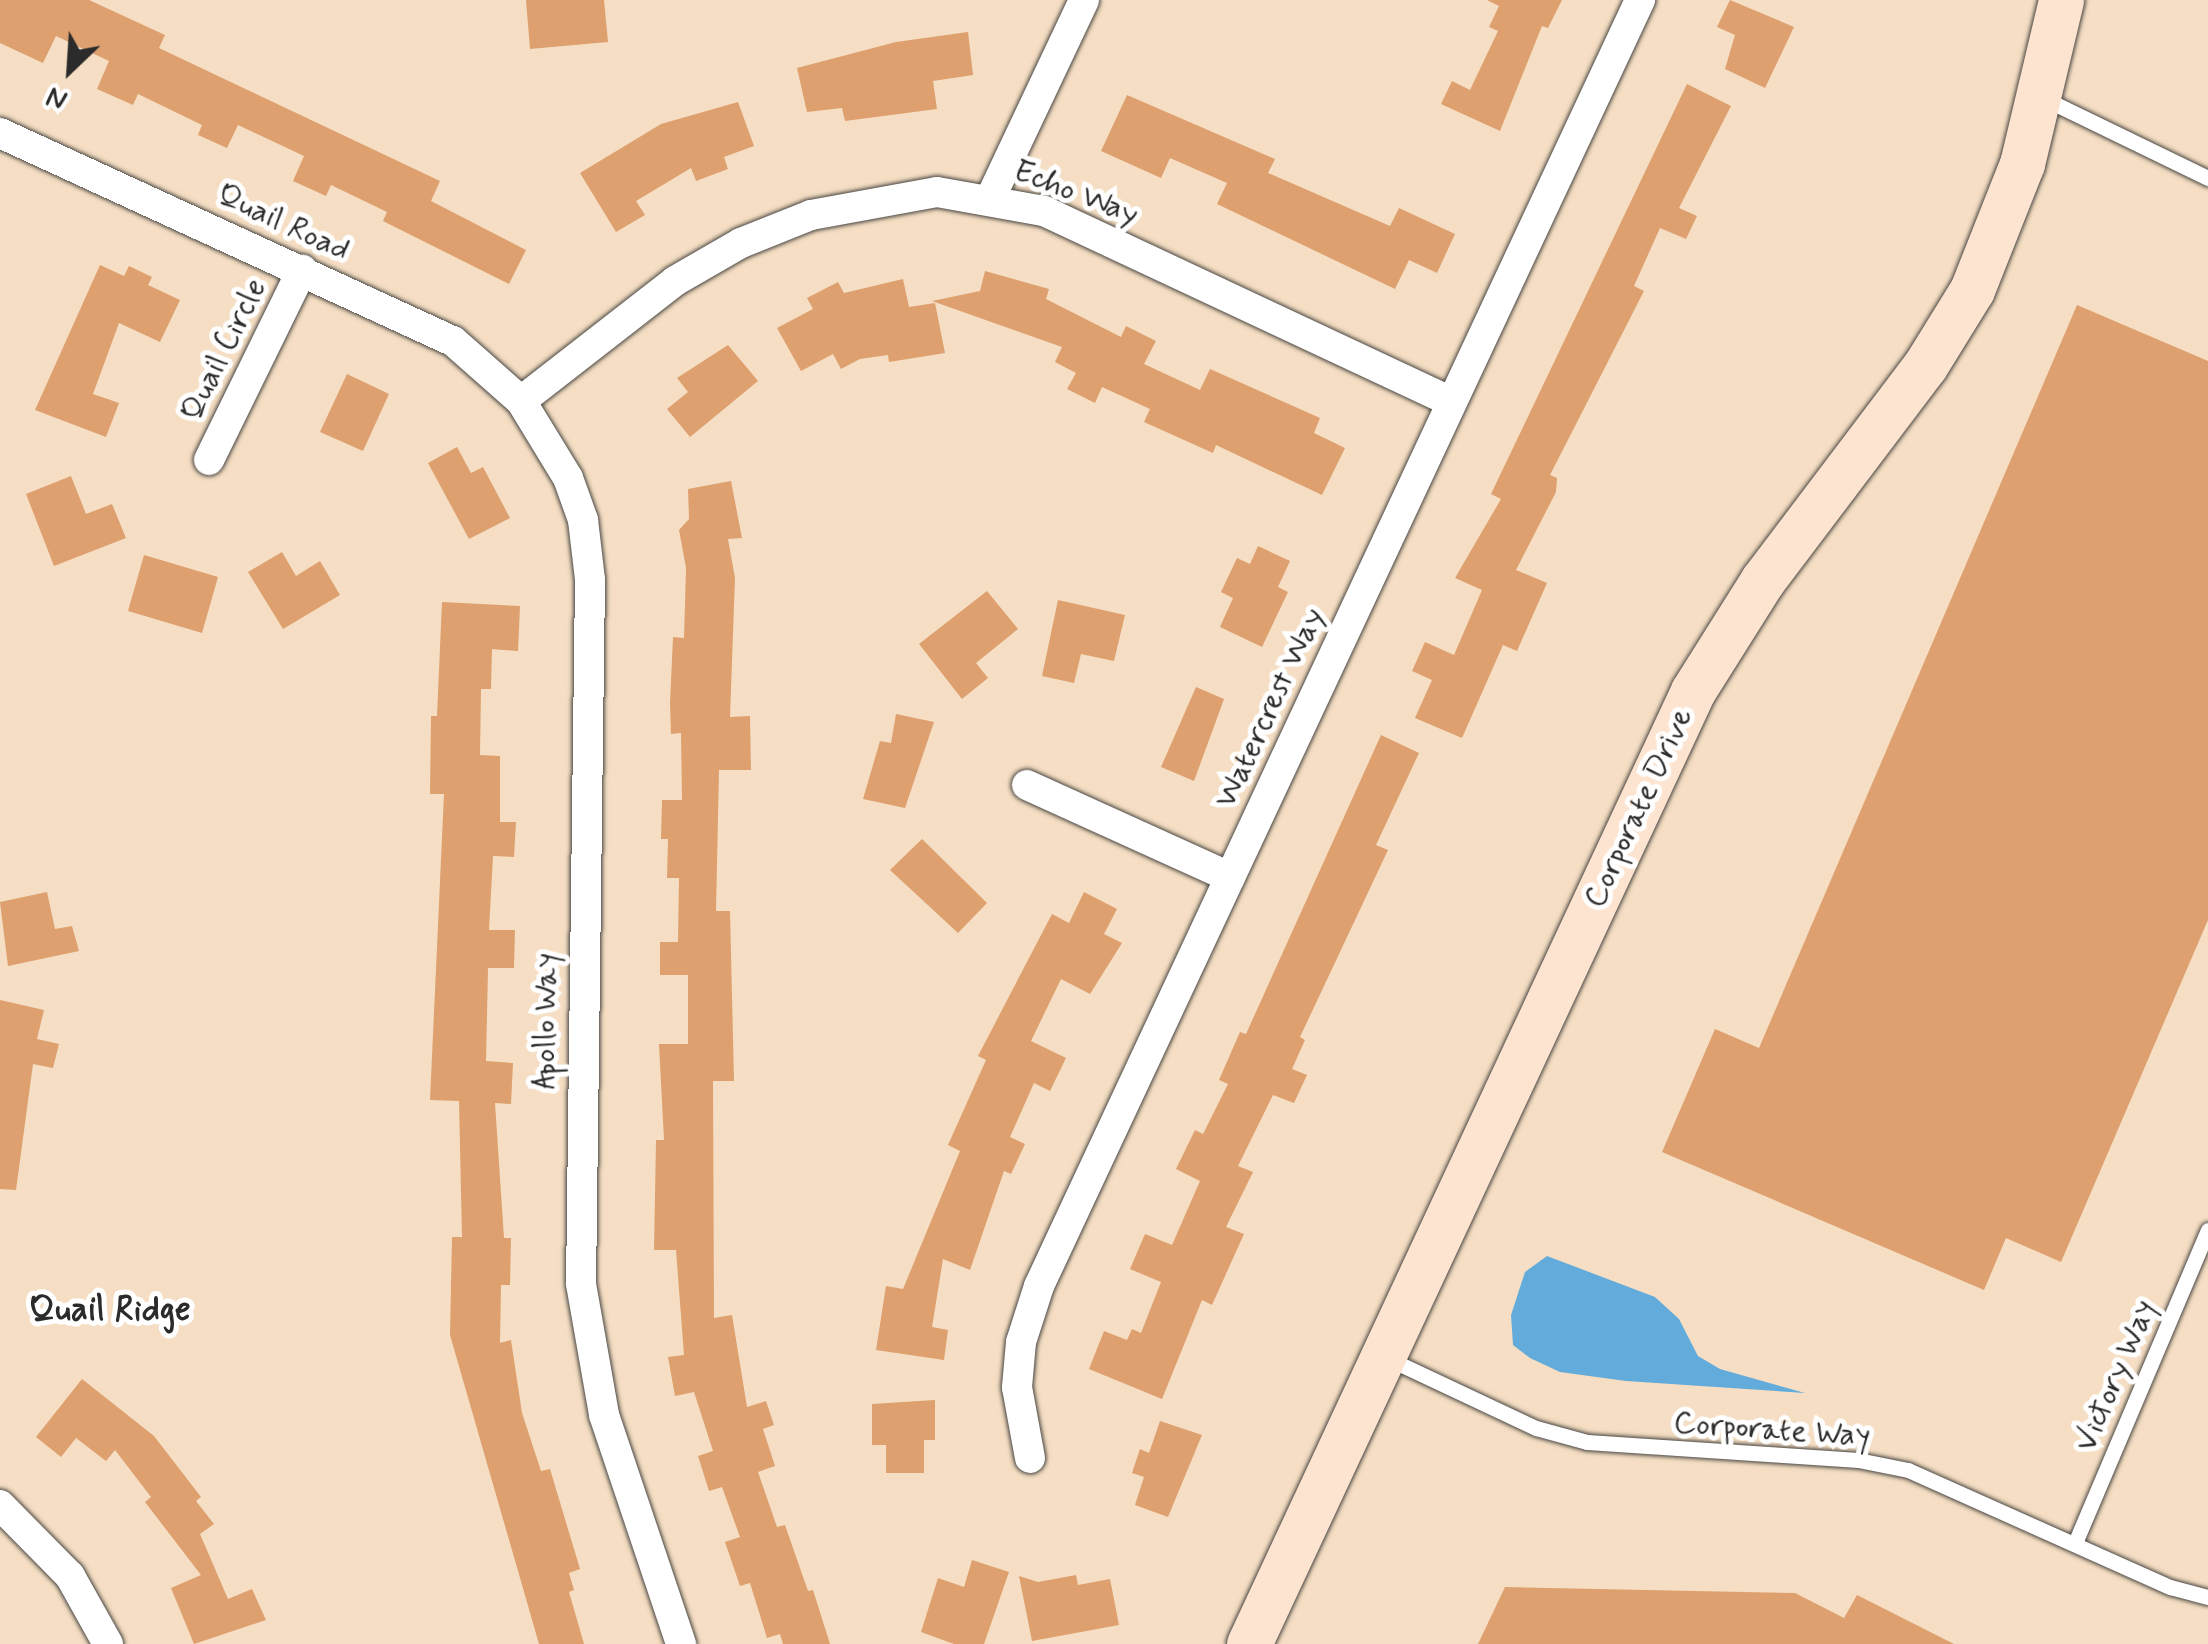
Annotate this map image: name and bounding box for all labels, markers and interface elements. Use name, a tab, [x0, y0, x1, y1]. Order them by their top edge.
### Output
north arrow	[20, 20, 120, 120]
text: N	[41, 77, 73, 118]
street label: Echo Way	[1006, 151, 1146, 235]
street label: Quail Road	[211, 176, 355, 270]
street label: Quail Circle	[172, 271, 276, 429]
street label: Watercrest Way	[1207, 602, 1333, 814]
street label: Corporate Drive	[1577, 704, 1701, 912]
street label: Apollo Way	[526, 951, 566, 1091]
district label: Quail Ridge	[28, 1289, 192, 1331]
street label: Victory Way	[2066, 1292, 2166, 1460]
street label: Corporate Way	[1669, 1404, 1875, 1456]

